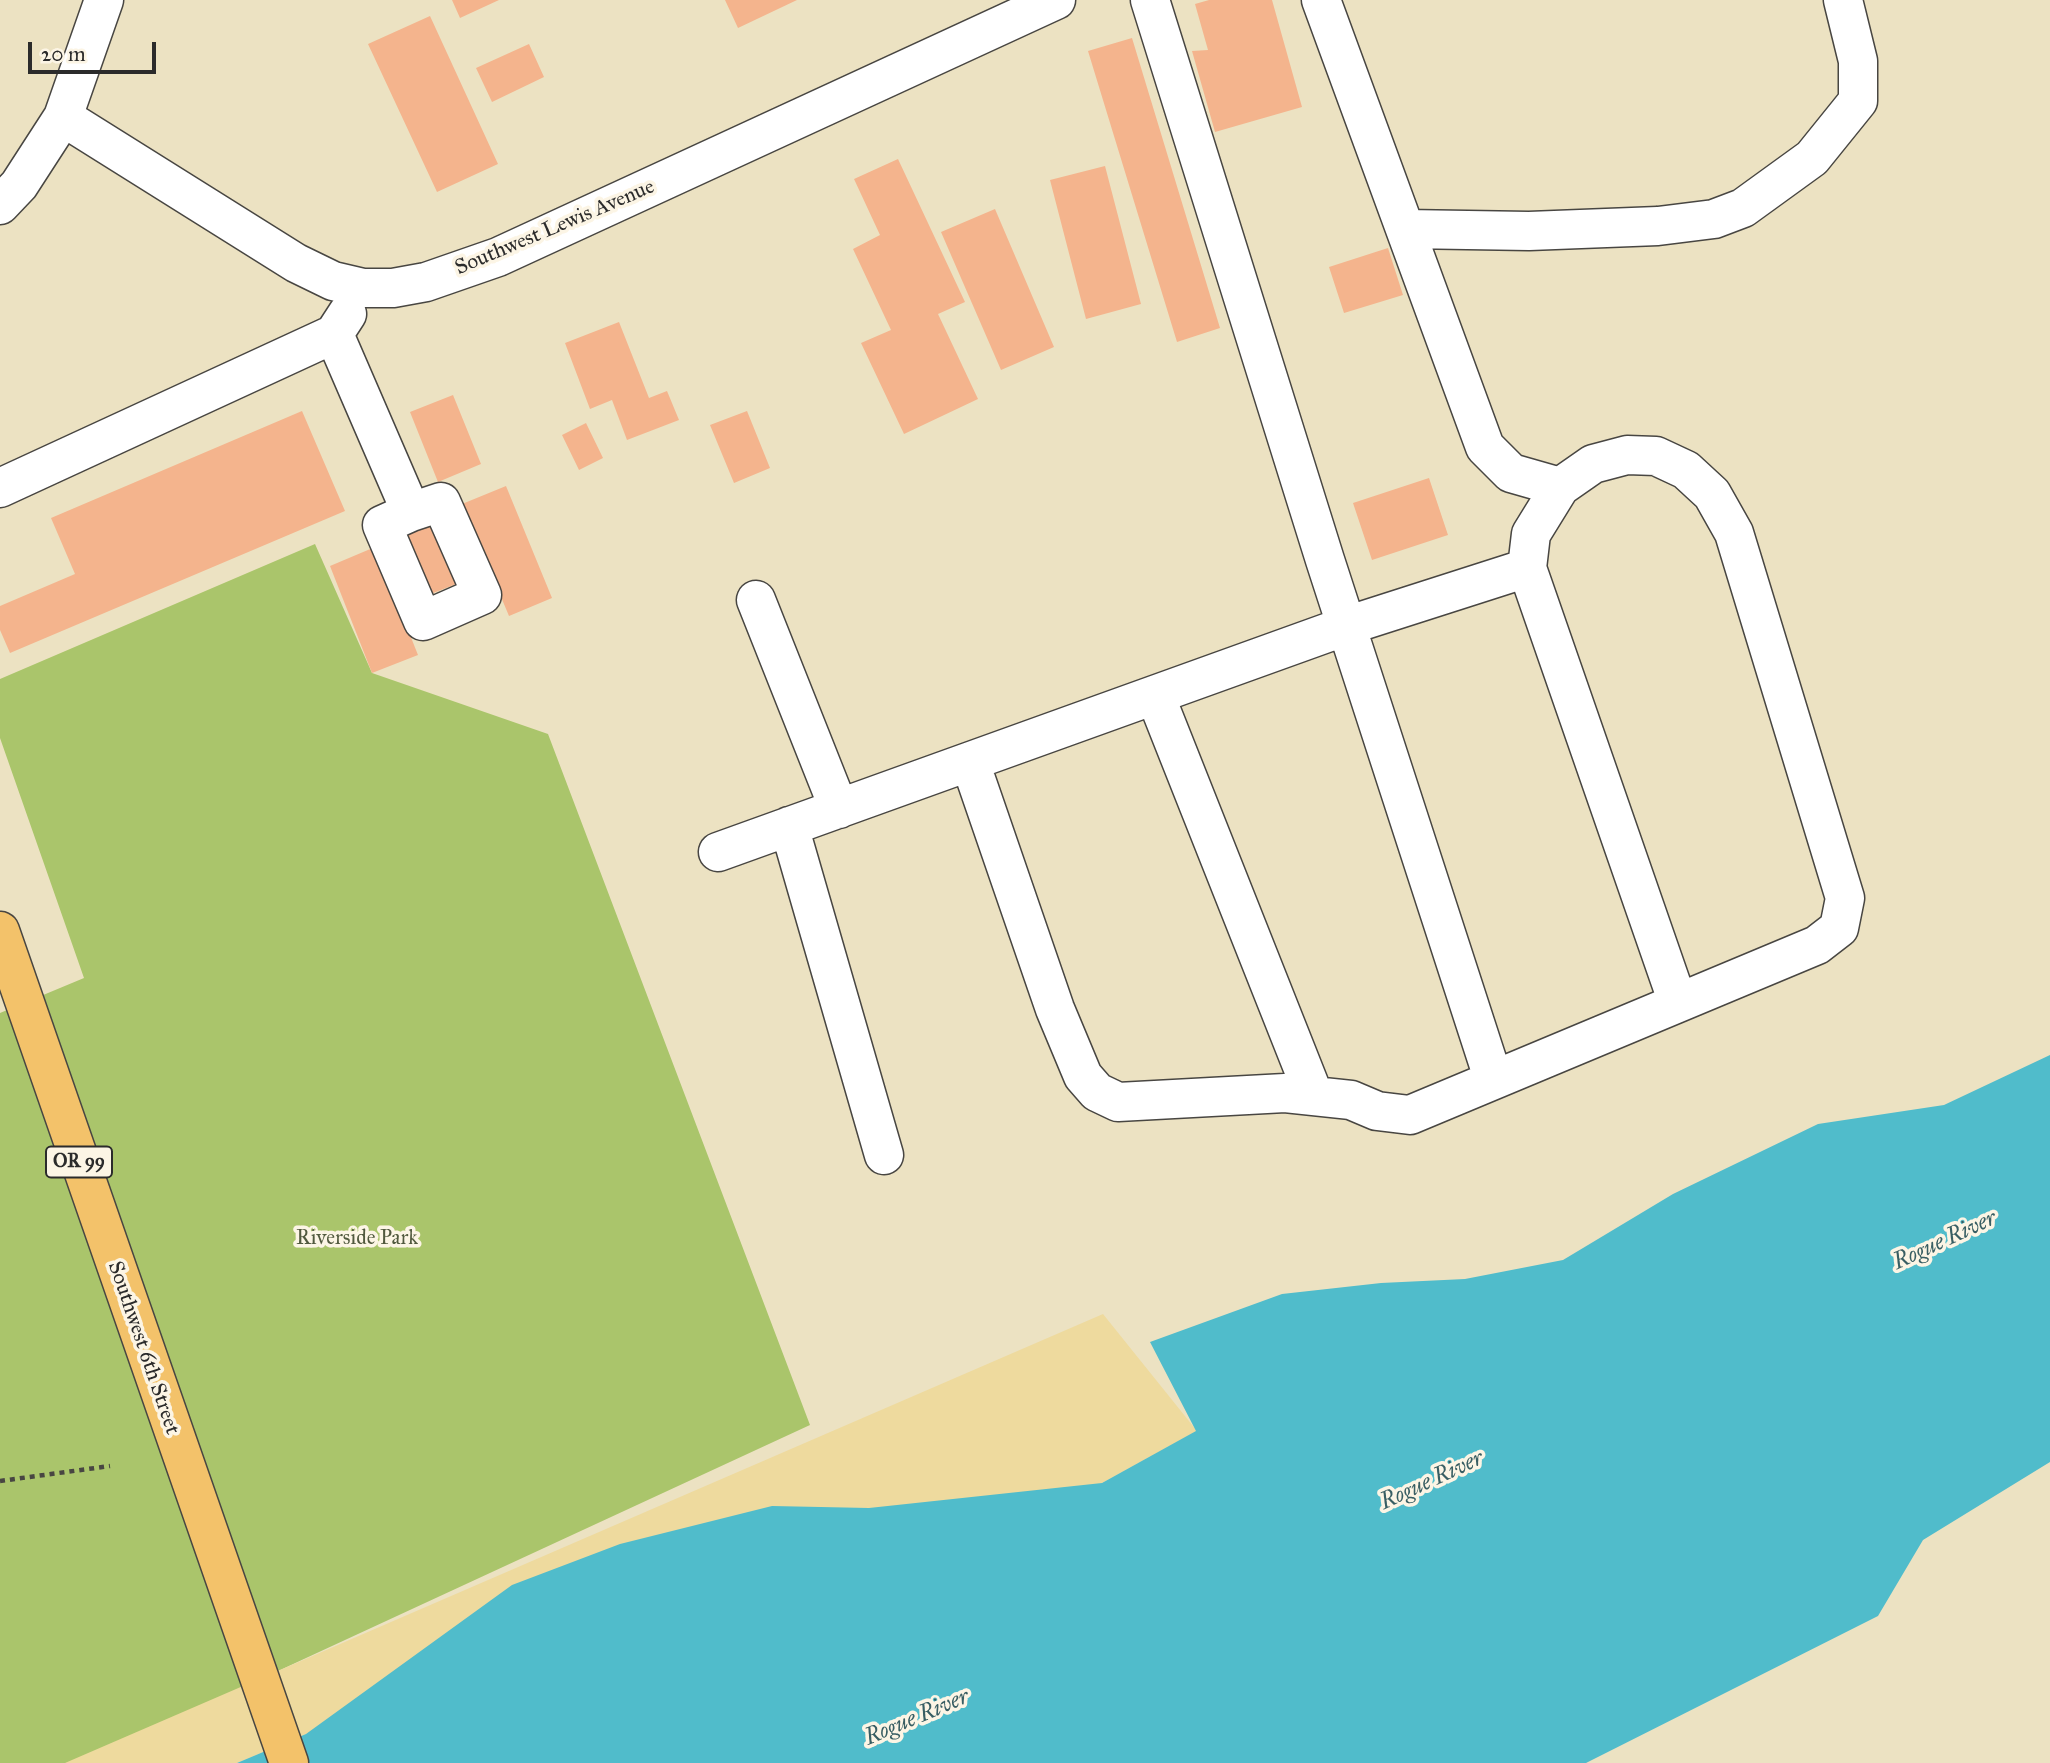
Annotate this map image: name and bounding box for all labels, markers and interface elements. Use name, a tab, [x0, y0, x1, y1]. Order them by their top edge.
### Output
scale bar	[32, 28, 159, 72]
text: 20 m	[41, 41, 86, 67]
street label: Southwest Lewis Avenue	[452, 175, 658, 281]
road number: OR 99	[46, 1146, 112, 1178]
water label: Rogue River	[1889, 1205, 2001, 1277]
park label: Riverside Park	[296, 1226, 418, 1252]
street label: Southwest 6th Street	[102, 1258, 184, 1438]
water label: Rogue River	[1376, 1445, 1488, 1517]
water label: Rogue River	[861, 1684, 973, 1752]

